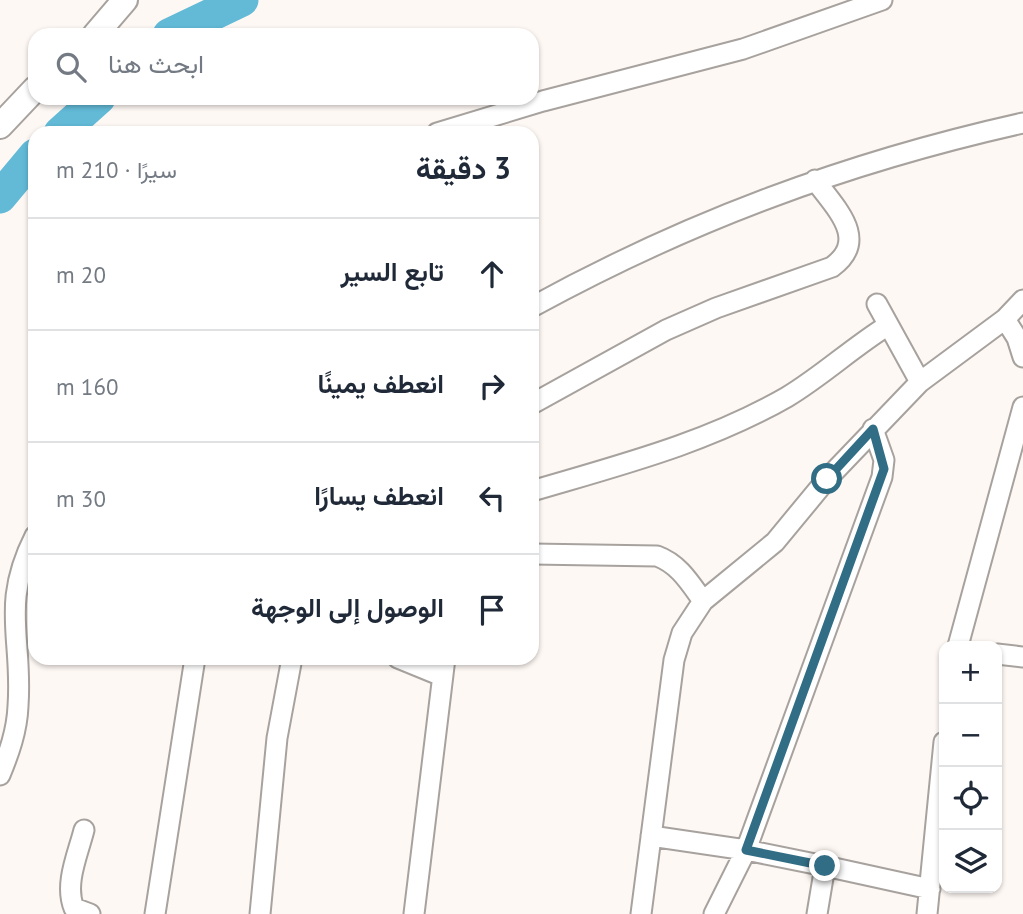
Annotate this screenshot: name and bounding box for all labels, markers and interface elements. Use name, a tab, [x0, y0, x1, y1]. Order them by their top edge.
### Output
search box	[28, 28, 539, 105]
text: ابحث هنا	[108, 47, 204, 80]
icon: search	[52, 48, 90, 86]
text: 3 دقيقة	[416, 148, 511, 187]
text: سيرًا · 210 m	[56, 155, 177, 184]
text: تابع السير	[340, 255, 444, 288]
icon: ahead	[473, 255, 511, 293]
text: 20 m	[56, 260, 106, 289]
text: انعطف يمينًا	[318, 367, 444, 400]
icon: right	[473, 367, 511, 405]
text: 160 m	[56, 372, 118, 401]
route start	[811, 463, 842, 494]
text: انعطف يسارًا	[314, 479, 444, 512]
icon: left	[473, 479, 511, 517]
text: 30 m	[56, 484, 106, 513]
text: الوصول إلى الوجهة	[251, 591, 444, 624]
icon: arrive	[473, 591, 511, 629]
map controls	[939, 641, 1002, 893]
button: +	[939, 641, 1002, 704]
button: −	[939, 704, 1002, 767]
button: locate	[939, 767, 1002, 830]
button: layers	[939, 830, 1002, 893]
route end	[809, 850, 840, 881]

